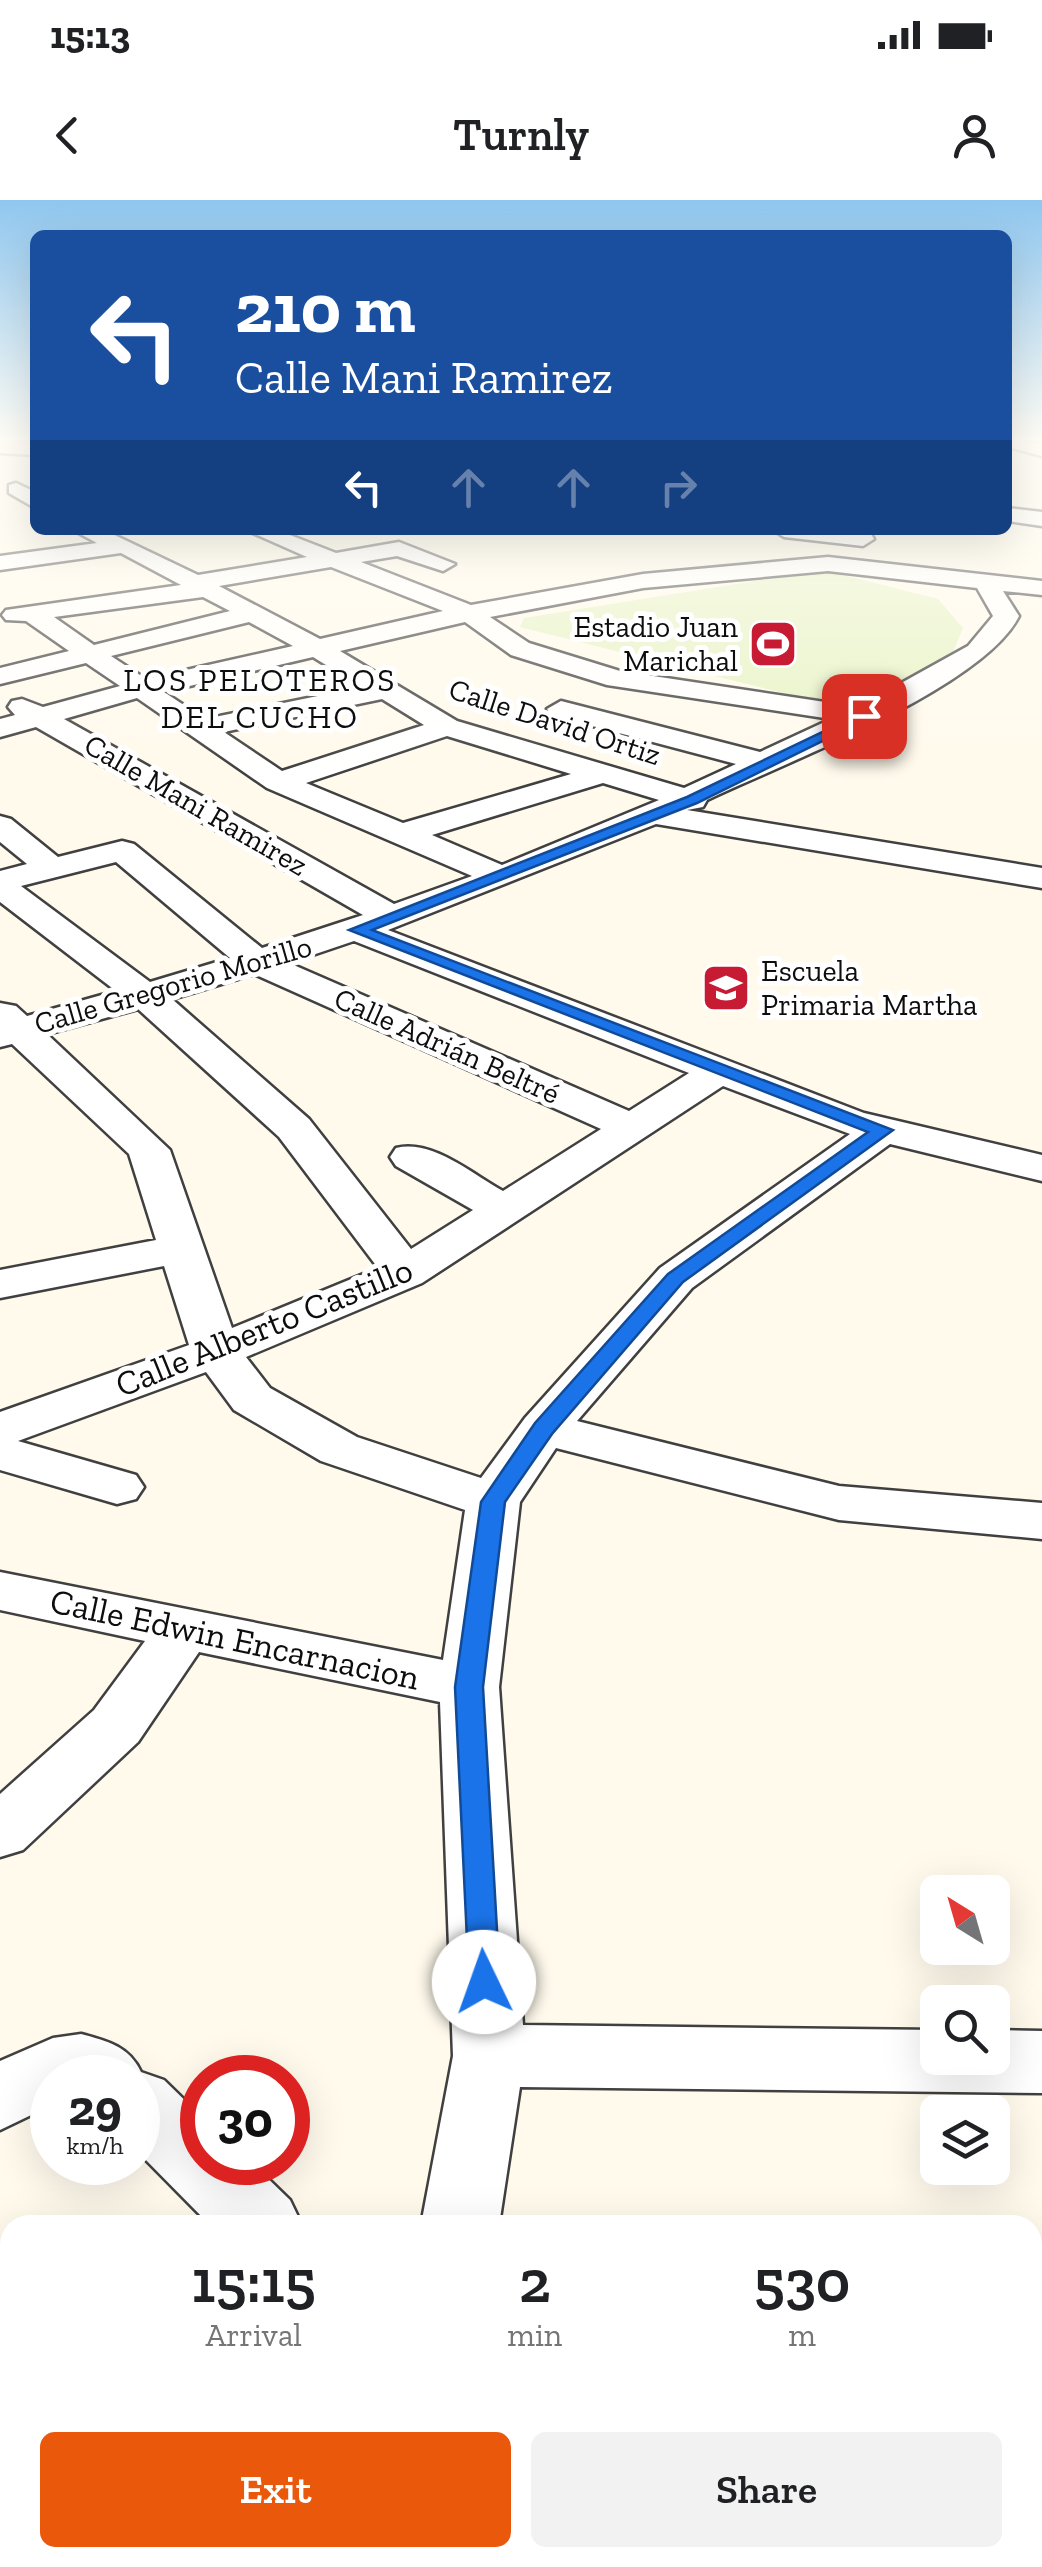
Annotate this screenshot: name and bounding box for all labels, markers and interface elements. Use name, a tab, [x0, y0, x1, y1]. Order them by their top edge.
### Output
text: 15:13	[50, 12, 130, 58]
icon: back	[40, 108, 95, 163]
text: Turnly	[453, 108, 589, 162]
icon: person	[947, 108, 1002, 163]
text: 210 m	[235, 266, 416, 350]
icon: left	[70, 270, 200, 400]
text: Calle Mani Ramirez	[235, 351, 613, 405]
icon: left	[336, 460, 391, 515]
icon: ahead	[441, 460, 496, 515]
icon: ahead	[546, 460, 601, 515]
icon: right	[651, 460, 706, 515]
place label: Estadio Juan Marichal	[574, 609, 738, 679]
sports icon: Estadio Juan Marichal	[747, 618, 799, 670]
district label: LOS PELOTEROS DEL CUCHO	[123, 661, 397, 736]
street label: Calle David Ortiz	[445, 671, 665, 773]
pin	[822, 674, 907, 759]
icon: arrive	[837, 689, 892, 744]
street label: Calle Mani Ramirez	[78, 726, 314, 884]
street label: Calle Gregorio Morillo	[30, 928, 316, 1042]
place label: Escuela Primaria Martha	[761, 953, 978, 1023]
school or university icon: Escuela Primaria Martha	[700, 962, 752, 1014]
street label: Calle Adrián Beltré	[329, 980, 565, 1112]
street label: Calle Alberto Castillo	[109, 1248, 419, 1406]
street label: Calle Edwin Encarnacion	[47, 1579, 423, 1699]
north arrow	[920, 1875, 1010, 1965]
map controls	[920, 1875, 1010, 2185]
position arrow	[432, 1930, 536, 2034]
button: search	[920, 1985, 1010, 2075]
speed limit sign: 30	[180, 2055, 310, 2185]
text: 29	[68, 2078, 122, 2138]
button: layers	[920, 2095, 1010, 2185]
text: km/h	[66, 2130, 124, 2160]
text: 15:15	[192, 2245, 316, 2317]
text: 2	[519, 2245, 551, 2317]
text: 530	[754, 2245, 850, 2317]
text: Arrival	[205, 2316, 302, 2354]
text: min	[507, 2316, 562, 2354]
text: m	[788, 2316, 816, 2354]
button: Exit	[40, 2432, 511, 2547]
button: Share	[531, 2432, 1002, 2547]

